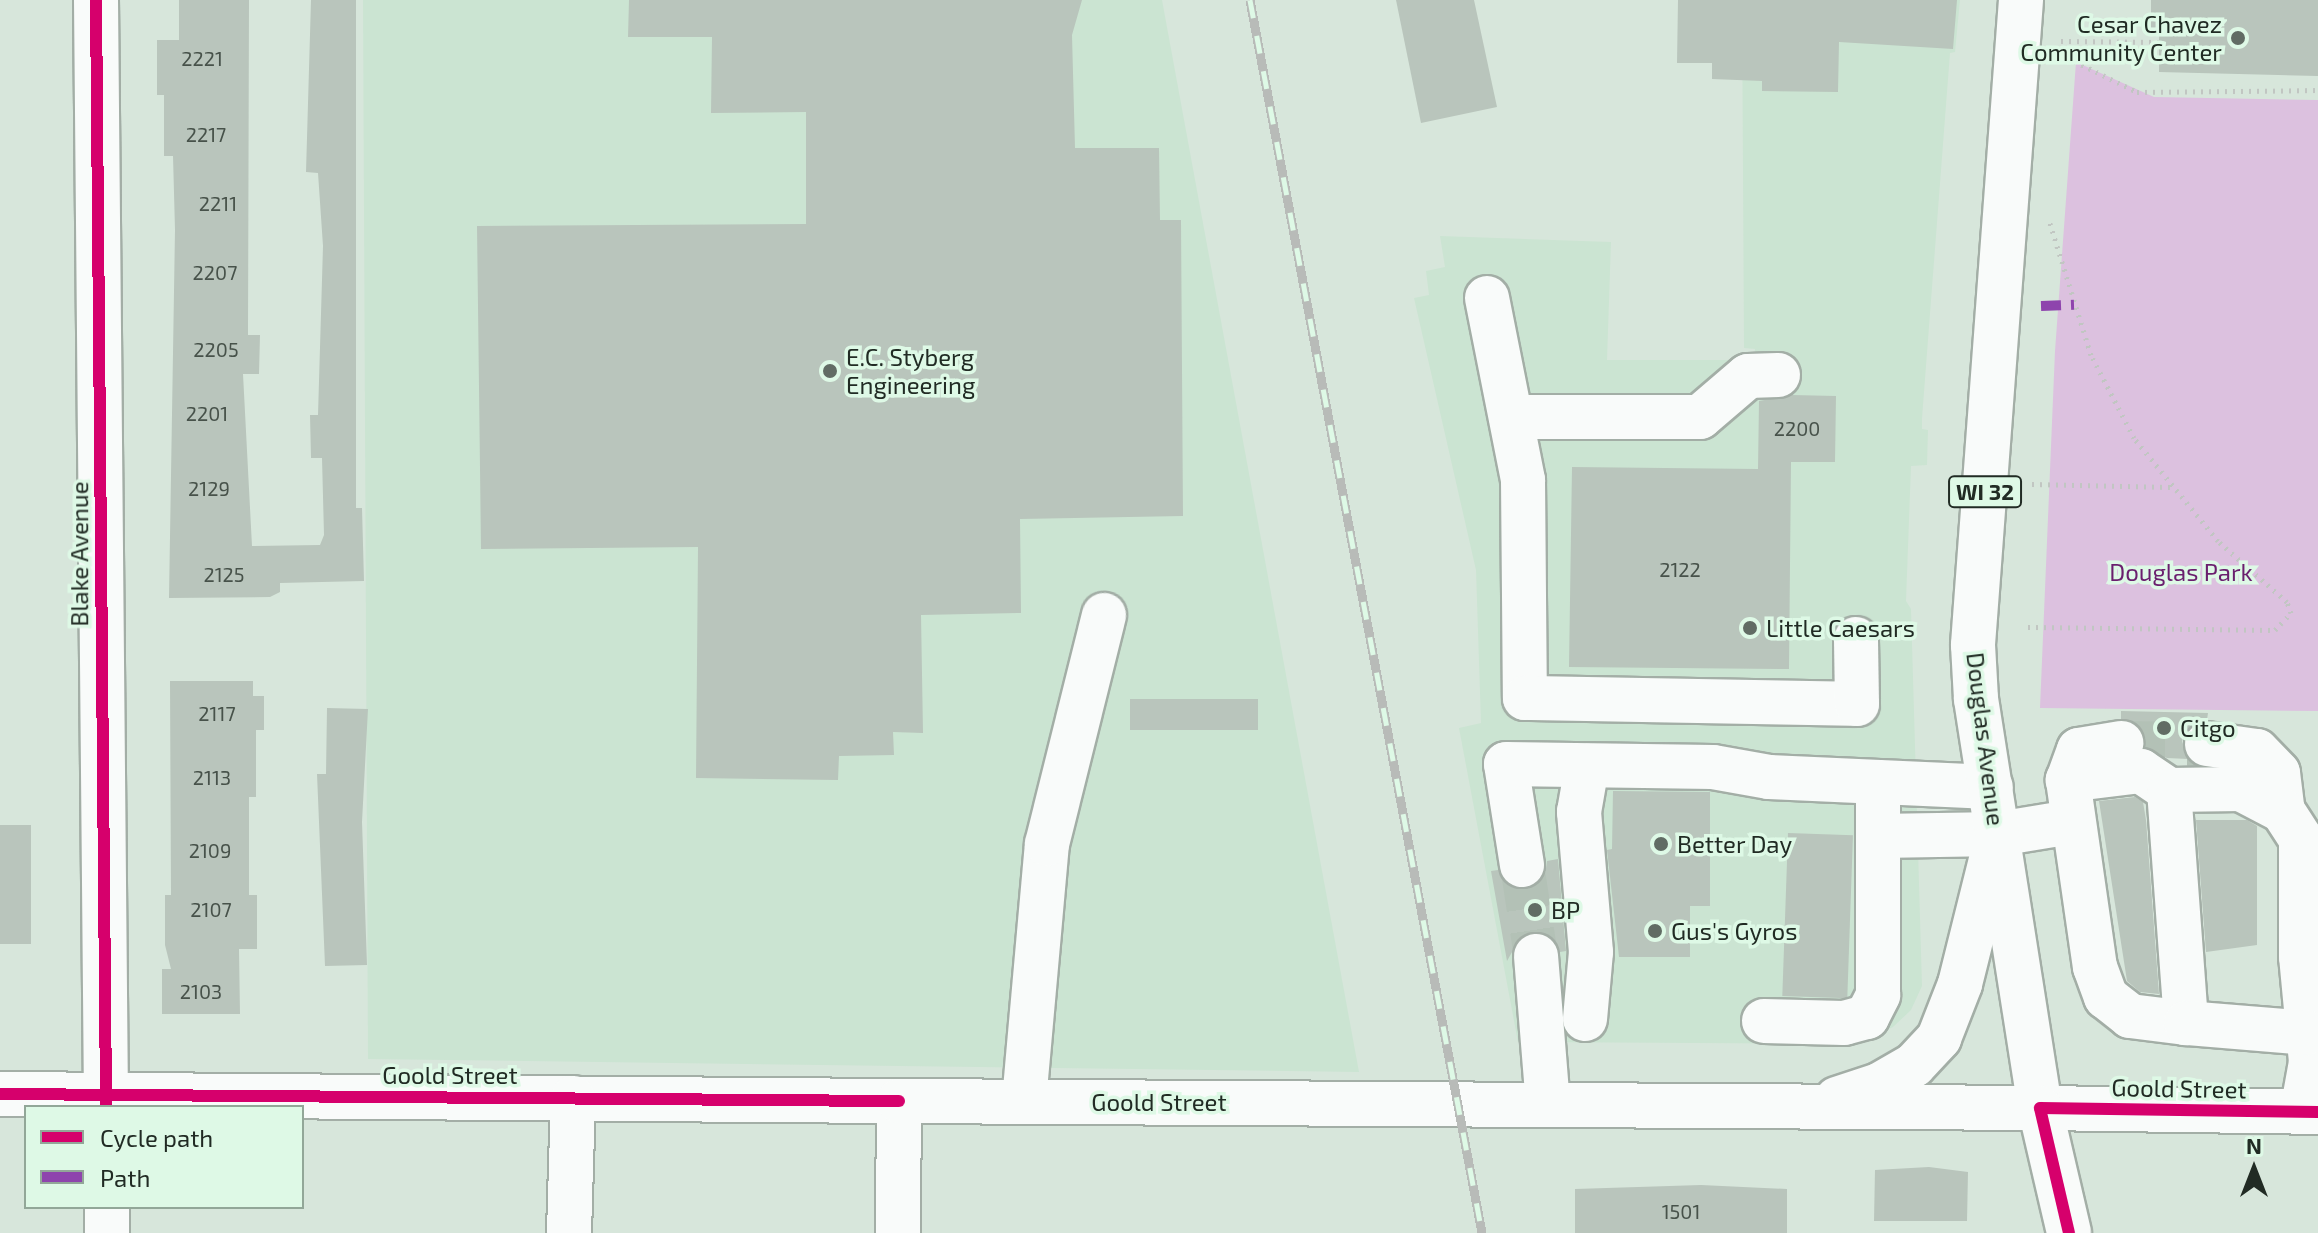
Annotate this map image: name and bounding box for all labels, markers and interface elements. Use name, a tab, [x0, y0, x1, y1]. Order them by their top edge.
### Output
place label: Cesar Chavez Community Center	[2020, 10, 2222, 66]
marker: Cesar Chavez Community Center	[2229, 29, 2247, 47]
house number: 2221	[181, 46, 223, 70]
house number: 2217	[186, 122, 226, 146]
house number: 2211	[199, 191, 237, 215]
house number: 2207	[193, 260, 237, 284]
house number: 2205	[193, 337, 239, 361]
place label: E.C. Styberg Engineering	[846, 343, 975, 399]
marker: E.C. Styberg Engineering	[821, 362, 839, 380]
house number: 2201	[186, 401, 228, 425]
house number: 2200	[1774, 416, 1820, 440]
road number: WI 32	[1947, 474, 2023, 510]
house number: 2129	[188, 476, 230, 500]
street label: Blake Avenue	[65, 481, 93, 627]
house number: 2122	[1659, 557, 1701, 581]
park label: Douglas Park	[2109, 558, 2253, 586]
house number: 2125	[203, 562, 245, 586]
place label: Little Caesars	[1766, 614, 1915, 642]
marker: Little Caesars	[1741, 619, 1759, 637]
street label: Douglas Avenue	[1961, 650, 2011, 828]
house number: 2117	[198, 701, 236, 725]
place label: Citgo	[2180, 714, 2236, 742]
marker: Citgo	[2155, 719, 2173, 737]
house number: 2113	[193, 765, 231, 789]
place label: Better Day	[1677, 830, 1793, 858]
marker: Better Day	[1652, 835, 1670, 853]
house number: 2109	[189, 838, 231, 862]
place label: BP	[1551, 896, 1580, 924]
house number: 2107	[190, 897, 232, 921]
marker: BP	[1526, 901, 1544, 919]
place label: Gus's Gyros	[1671, 917, 1797, 945]
marker: Gus's Gyros	[1646, 922, 1664, 940]
house number: 2103	[180, 979, 222, 1003]
street label: Goold Street	[382, 1061, 518, 1089]
street label: Goold Street	[2111, 1072, 2247, 1104]
street label: Goold Street	[1091, 1088, 1227, 1116]
legend	[24, 1105, 304, 1209]
text: Cycle path	[100, 1123, 213, 1152]
north arrow	[2214, 1129, 2294, 1209]
text: N	[2246, 1132, 2262, 1158]
text: Path	[100, 1163, 150, 1192]
house number: 1501	[1662, 1199, 1700, 1223]

